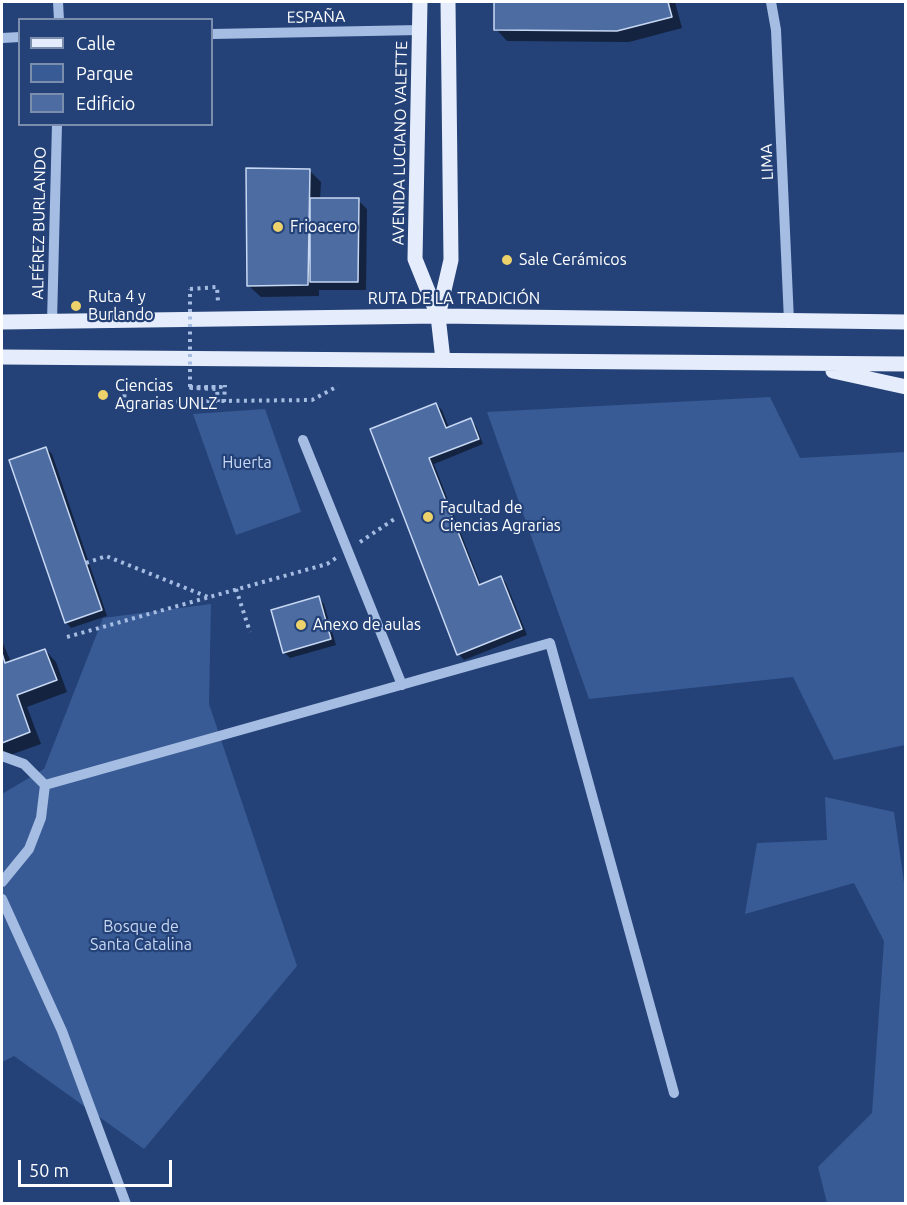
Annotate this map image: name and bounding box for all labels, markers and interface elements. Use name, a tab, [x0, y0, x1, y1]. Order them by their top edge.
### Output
street label: ESPAÑA	[287, 7, 345, 27]
legend	[18, 18, 213, 126]
text: Calle	[76, 33, 116, 53]
street label: AVENIDA LUCIANO VALETTE	[389, 41, 411, 245]
text: Parque	[76, 63, 133, 83]
text: Edificio	[76, 93, 135, 113]
street label: LIMA	[757, 143, 777, 181]
street label: ALFÉREZ BURLANDO	[28, 146, 50, 300]
place label: Frioacero	[290, 217, 357, 237]
marker: Frioacero	[271, 220, 285, 234]
place label: Sale Cerámicos	[519, 250, 627, 270]
marker: Sale Cerámicos	[500, 253, 514, 267]
place label: Ruta 4 y Burlando	[88, 287, 154, 325]
street label: RUTA DE LA TRADICIÓN	[368, 289, 540, 309]
marker: Ruta 4 y Burlando	[69, 299, 83, 313]
place label: Ciencias Agrarias UNLZ	[115, 376, 217, 414]
marker: Ciencias Agrarias UNLZ	[96, 388, 110, 402]
park label: Huerta	[222, 453, 272, 473]
place label: Facultad de Ciencias Agrarias	[440, 498, 561, 536]
marker: Facultad de Ciencias Agrarias	[421, 510, 435, 524]
place label: Anexo de aulas	[313, 615, 421, 635]
marker: Anexo de aulas	[294, 618, 308, 632]
park label: Bosque de Santa Catalina	[90, 917, 192, 955]
scale bar	[21, 1148, 176, 1186]
text: 50 m	[29, 1160, 69, 1180]

